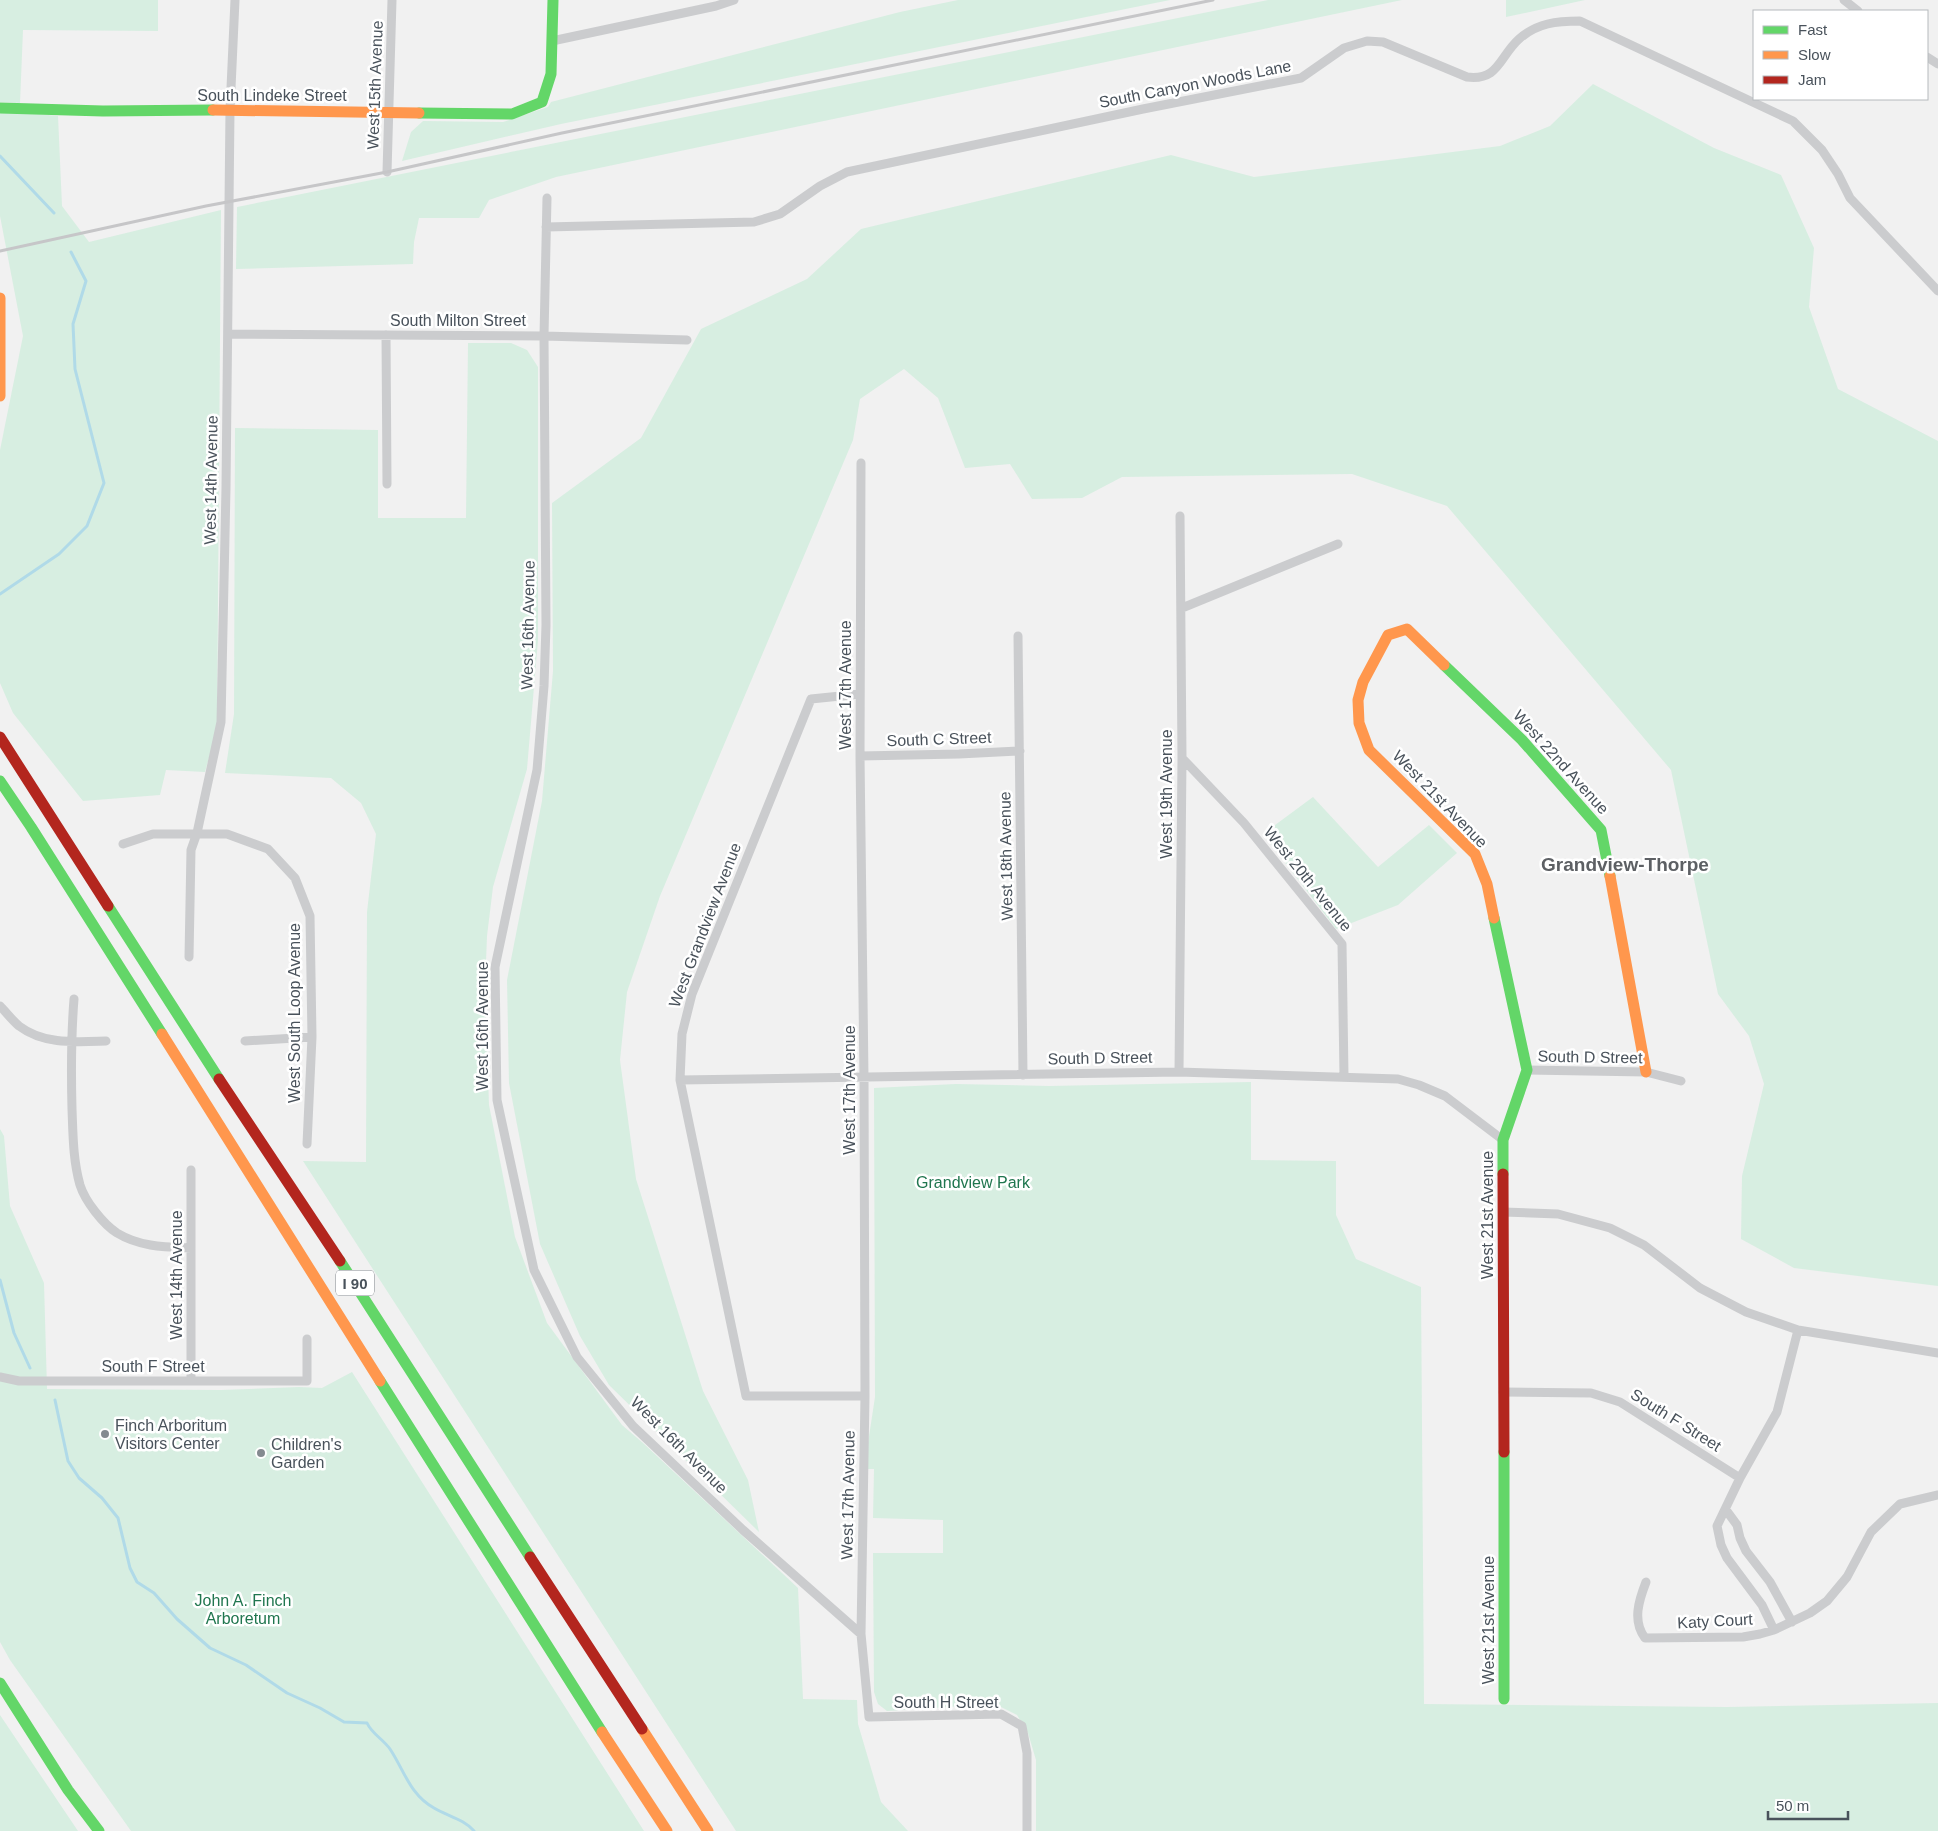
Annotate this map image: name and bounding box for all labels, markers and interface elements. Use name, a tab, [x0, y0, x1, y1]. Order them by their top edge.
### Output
legend	[1753, 10, 1928, 100]
street label: West 15th Avenue	[364, 20, 386, 150]
text: Fast	[1798, 21, 1828, 38]
text: Slow	[1798, 46, 1831, 63]
street label: South Canyon Woods Lane	[1097, 57, 1293, 111]
text: Jam	[1798, 71, 1826, 88]
street label: South Lindeke Street	[197, 87, 347, 104]
street label: South Milton Street	[390, 312, 527, 329]
street label: West 14th Avenue	[201, 415, 221, 545]
street label: West 16th Avenue	[518, 560, 538, 690]
street label: West 17th Avenue	[837, 620, 854, 750]
street label: West 22nd Avenue	[1510, 707, 1612, 817]
street label: South C Street	[886, 729, 992, 749]
street label: West 19th Avenue	[1158, 729, 1175, 859]
street label: West 21st Avenue	[1389, 747, 1491, 851]
street label: West 18th Avenue	[996, 791, 1016, 921]
street label: West 20th Avenue	[1261, 823, 1355, 935]
street label: West Grandview Avenue	[666, 840, 744, 1010]
district label: Grandview-Thorpe	[1541, 854, 1709, 875]
street label: West South Loop Avenue	[286, 923, 303, 1103]
street label: West 16th Avenue	[474, 961, 491, 1091]
street label: West 17th Avenue	[841, 1025, 858, 1155]
street label: South D Street	[1537, 1048, 1643, 1066]
street label: South D Street	[1047, 1049, 1153, 1067]
street label: West 21st Avenue	[1479, 1151, 1496, 1279]
park label: Grandview Park	[916, 1174, 1031, 1191]
street label: West 14th Avenue	[168, 1210, 185, 1340]
road number: I 90	[336, 1270, 374, 1296]
street label: South F Street	[101, 1358, 205, 1375]
street label: South F Street	[1628, 1385, 1725, 1455]
street label: West 16th Avenue	[627, 1393, 731, 1497]
place label: Finch Arboritum Visitors Center	[115, 1417, 227, 1452]
marker: Finch Arboritum Visitors Center	[99, 1428, 111, 1440]
street label: West 17th Avenue	[838, 1430, 858, 1560]
place label: Children's Garden	[271, 1436, 342, 1471]
marker: Children's Garden	[255, 1447, 267, 1459]
street label: West 21st Avenue	[1480, 1556, 1497, 1684]
park label: John A. Finch Arboretum	[195, 1592, 291, 1627]
street label: Katy Court	[1677, 1611, 1754, 1631]
street label: South H Street	[894, 1694, 999, 1711]
scale bar	[1768, 1788, 1848, 1820]
text: 50 m	[1776, 1797, 1809, 1814]

